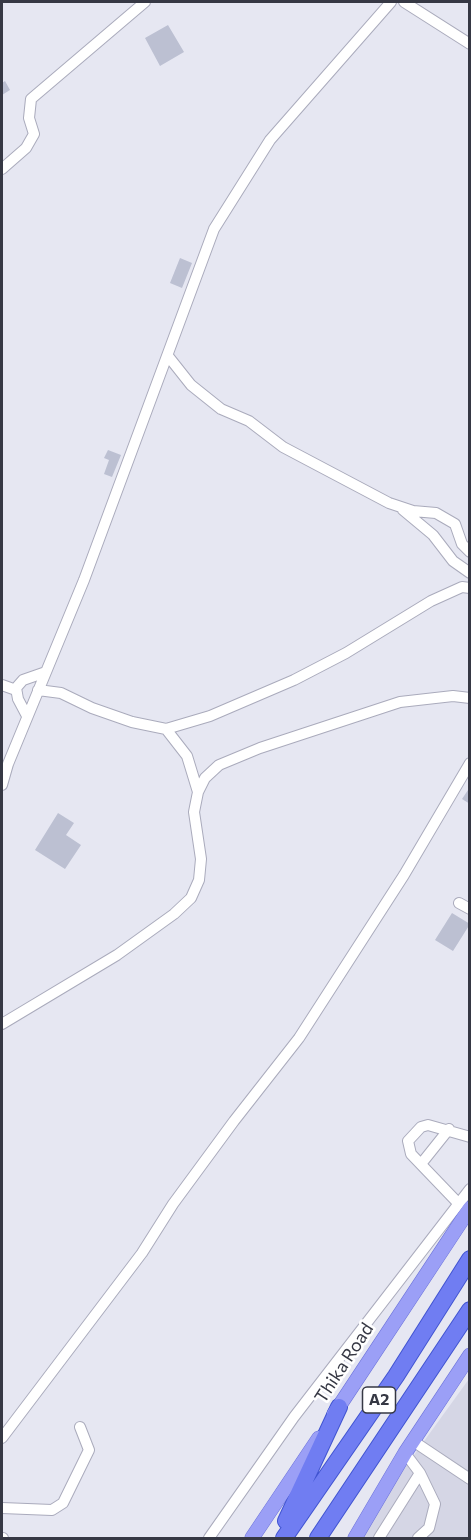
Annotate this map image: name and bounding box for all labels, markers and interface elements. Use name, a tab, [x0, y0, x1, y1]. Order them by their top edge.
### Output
street label: Thika Road	[310, 1319, 378, 1407]
road number: A2	[362, 1387, 395, 1413]

